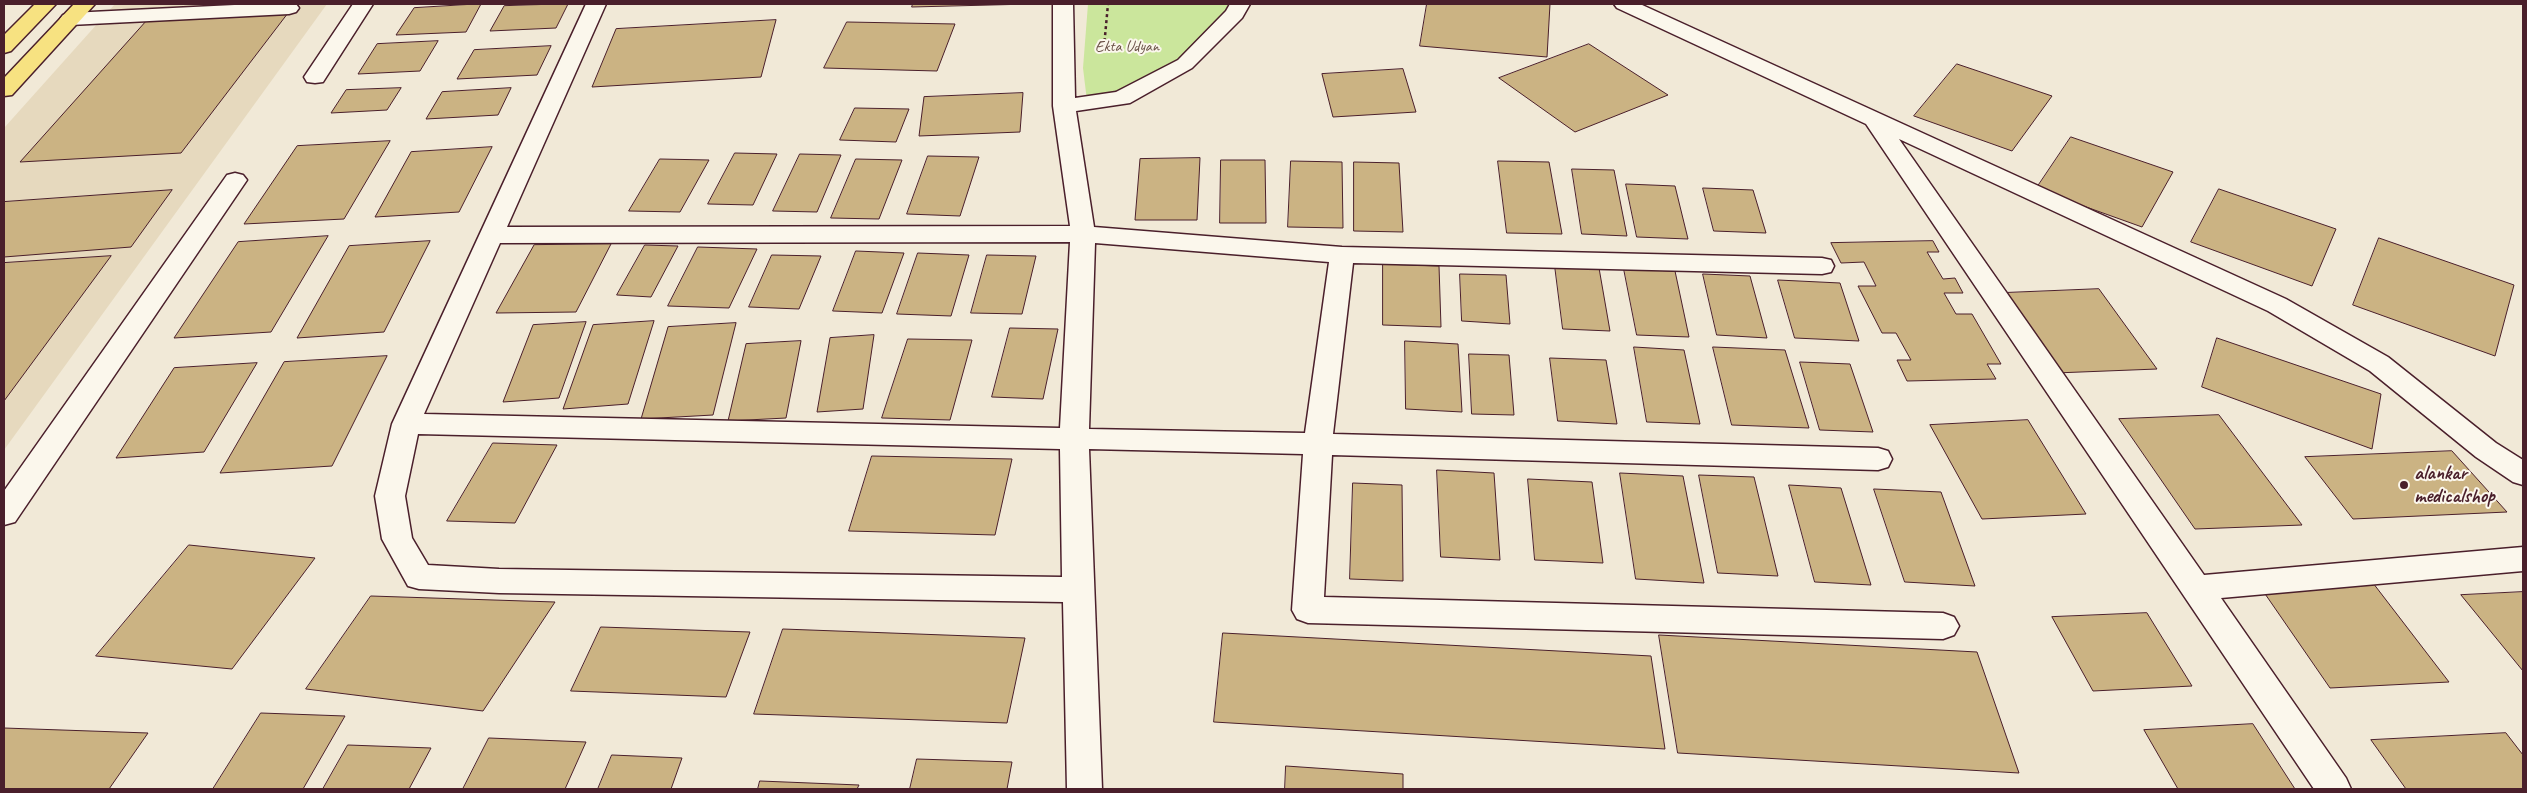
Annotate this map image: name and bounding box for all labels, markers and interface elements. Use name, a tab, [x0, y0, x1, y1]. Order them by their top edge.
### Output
park label: Ekta Udyan	[1095, 37, 1159, 57]
place label: alankar medicalshop	[2414, 462, 2495, 509]
marker: alankar medicalshop	[2398, 479, 2410, 491]

